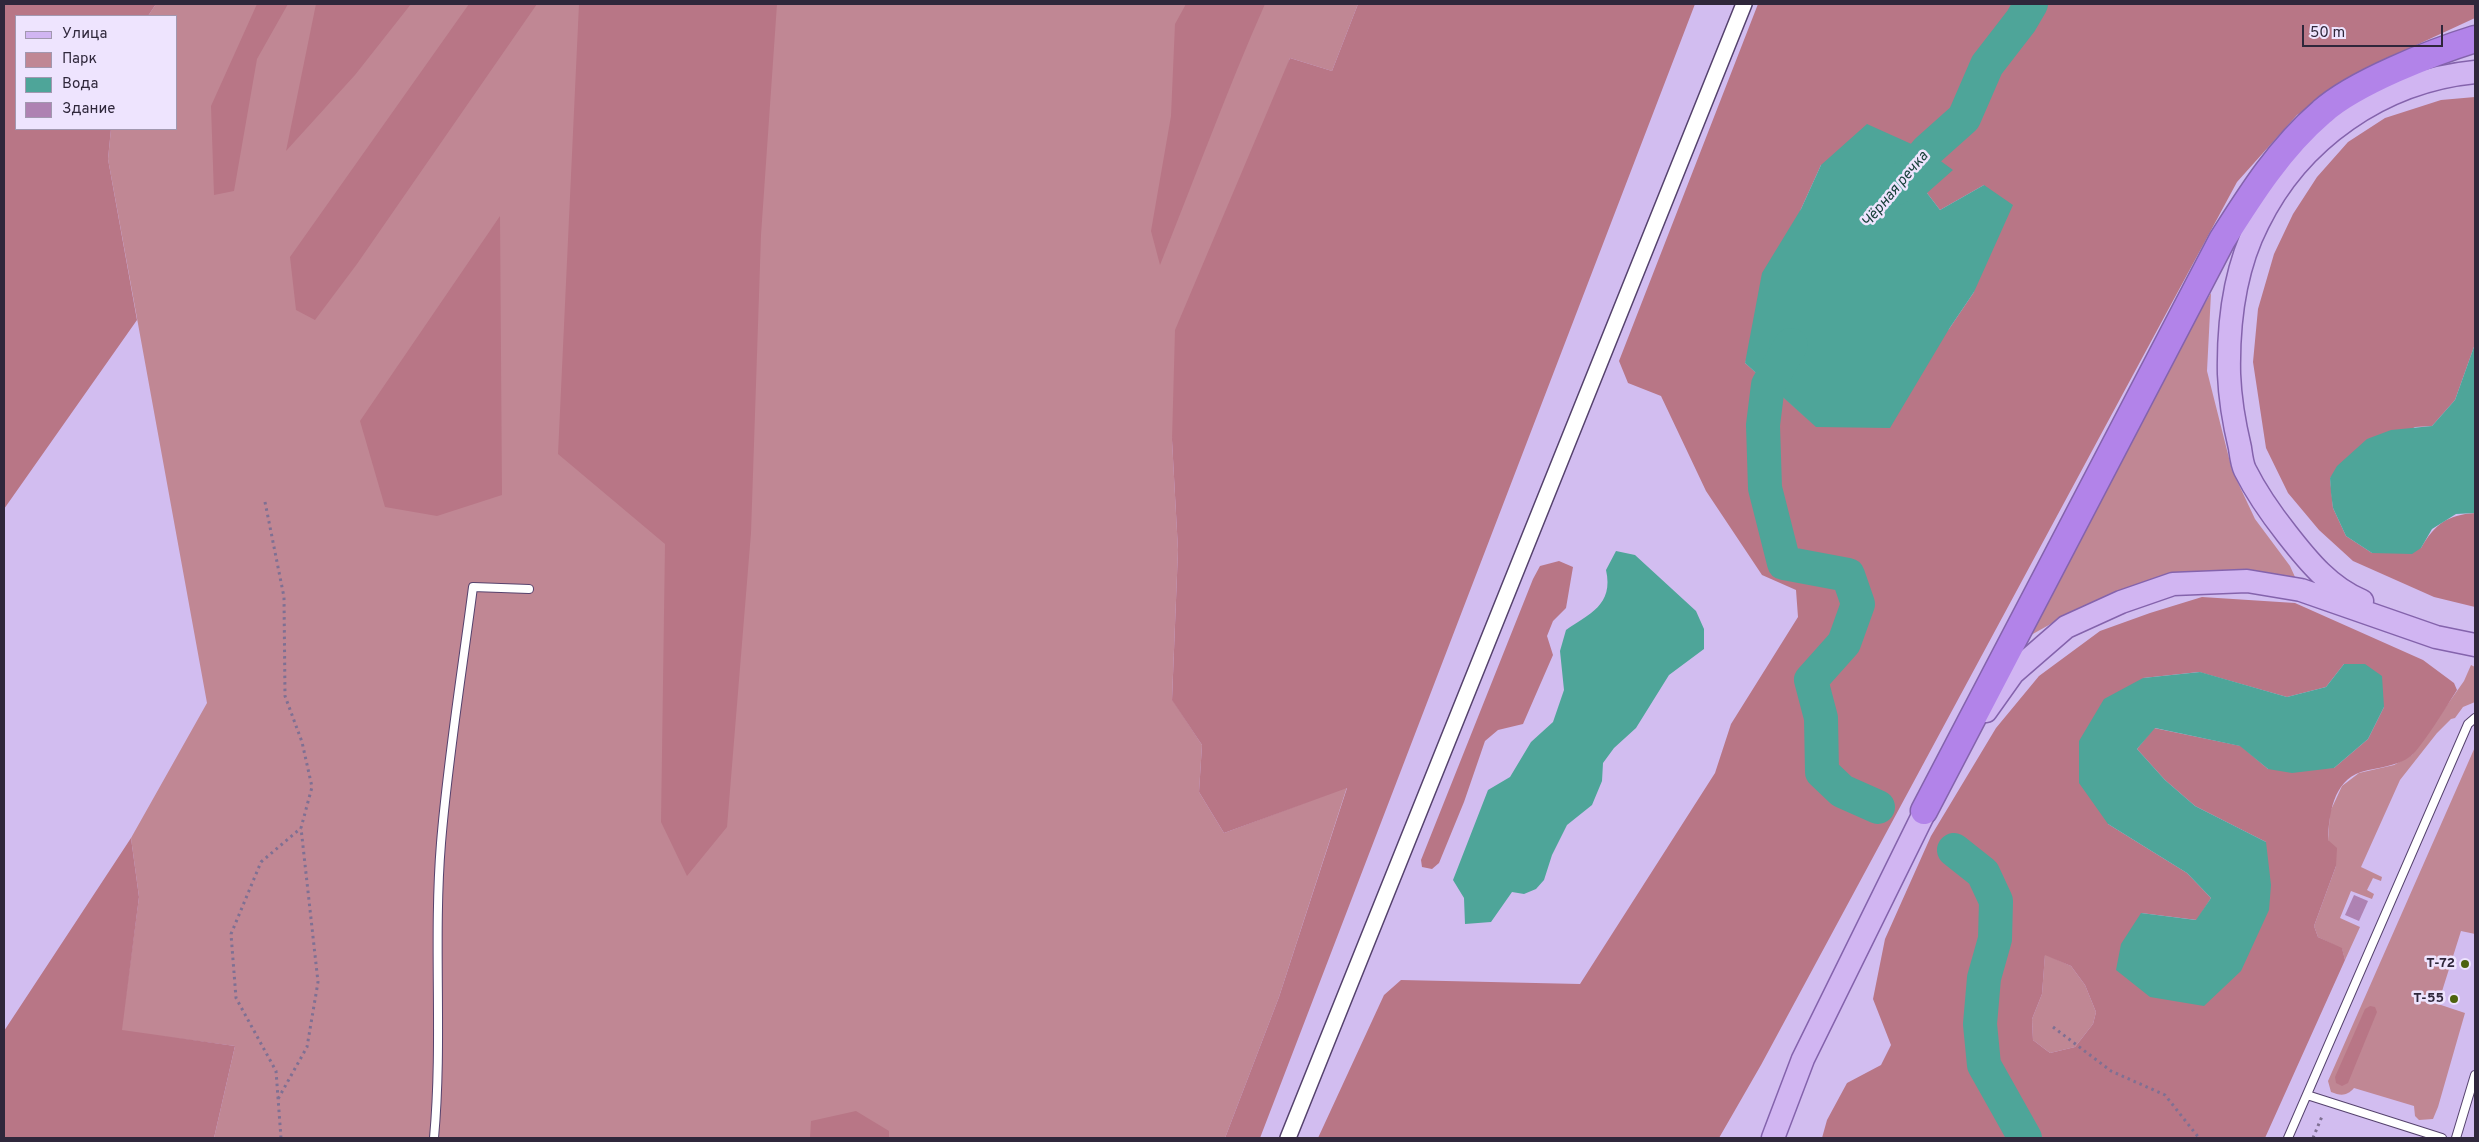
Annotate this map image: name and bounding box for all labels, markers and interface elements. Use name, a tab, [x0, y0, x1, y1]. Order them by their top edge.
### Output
legend	[15, 15, 178, 130]
scale bar	[2304, 15, 2445, 47]
text: 50 m	[2310, 24, 2345, 43]
text: Улица	[62, 25, 107, 44]
text: Парк	[62, 50, 97, 69]
text: Вода	[62, 75, 98, 94]
text: Здание	[62, 100, 115, 119]
water label: Чёрная речка	[1859, 148, 1933, 232]
place label: Т-72	[2426, 956, 2455, 972]
marker: Т-72	[2459, 958, 2471, 970]
place label: Т-55	[2413, 991, 2444, 1007]
marker: Т-55	[2448, 993, 2460, 1005]

